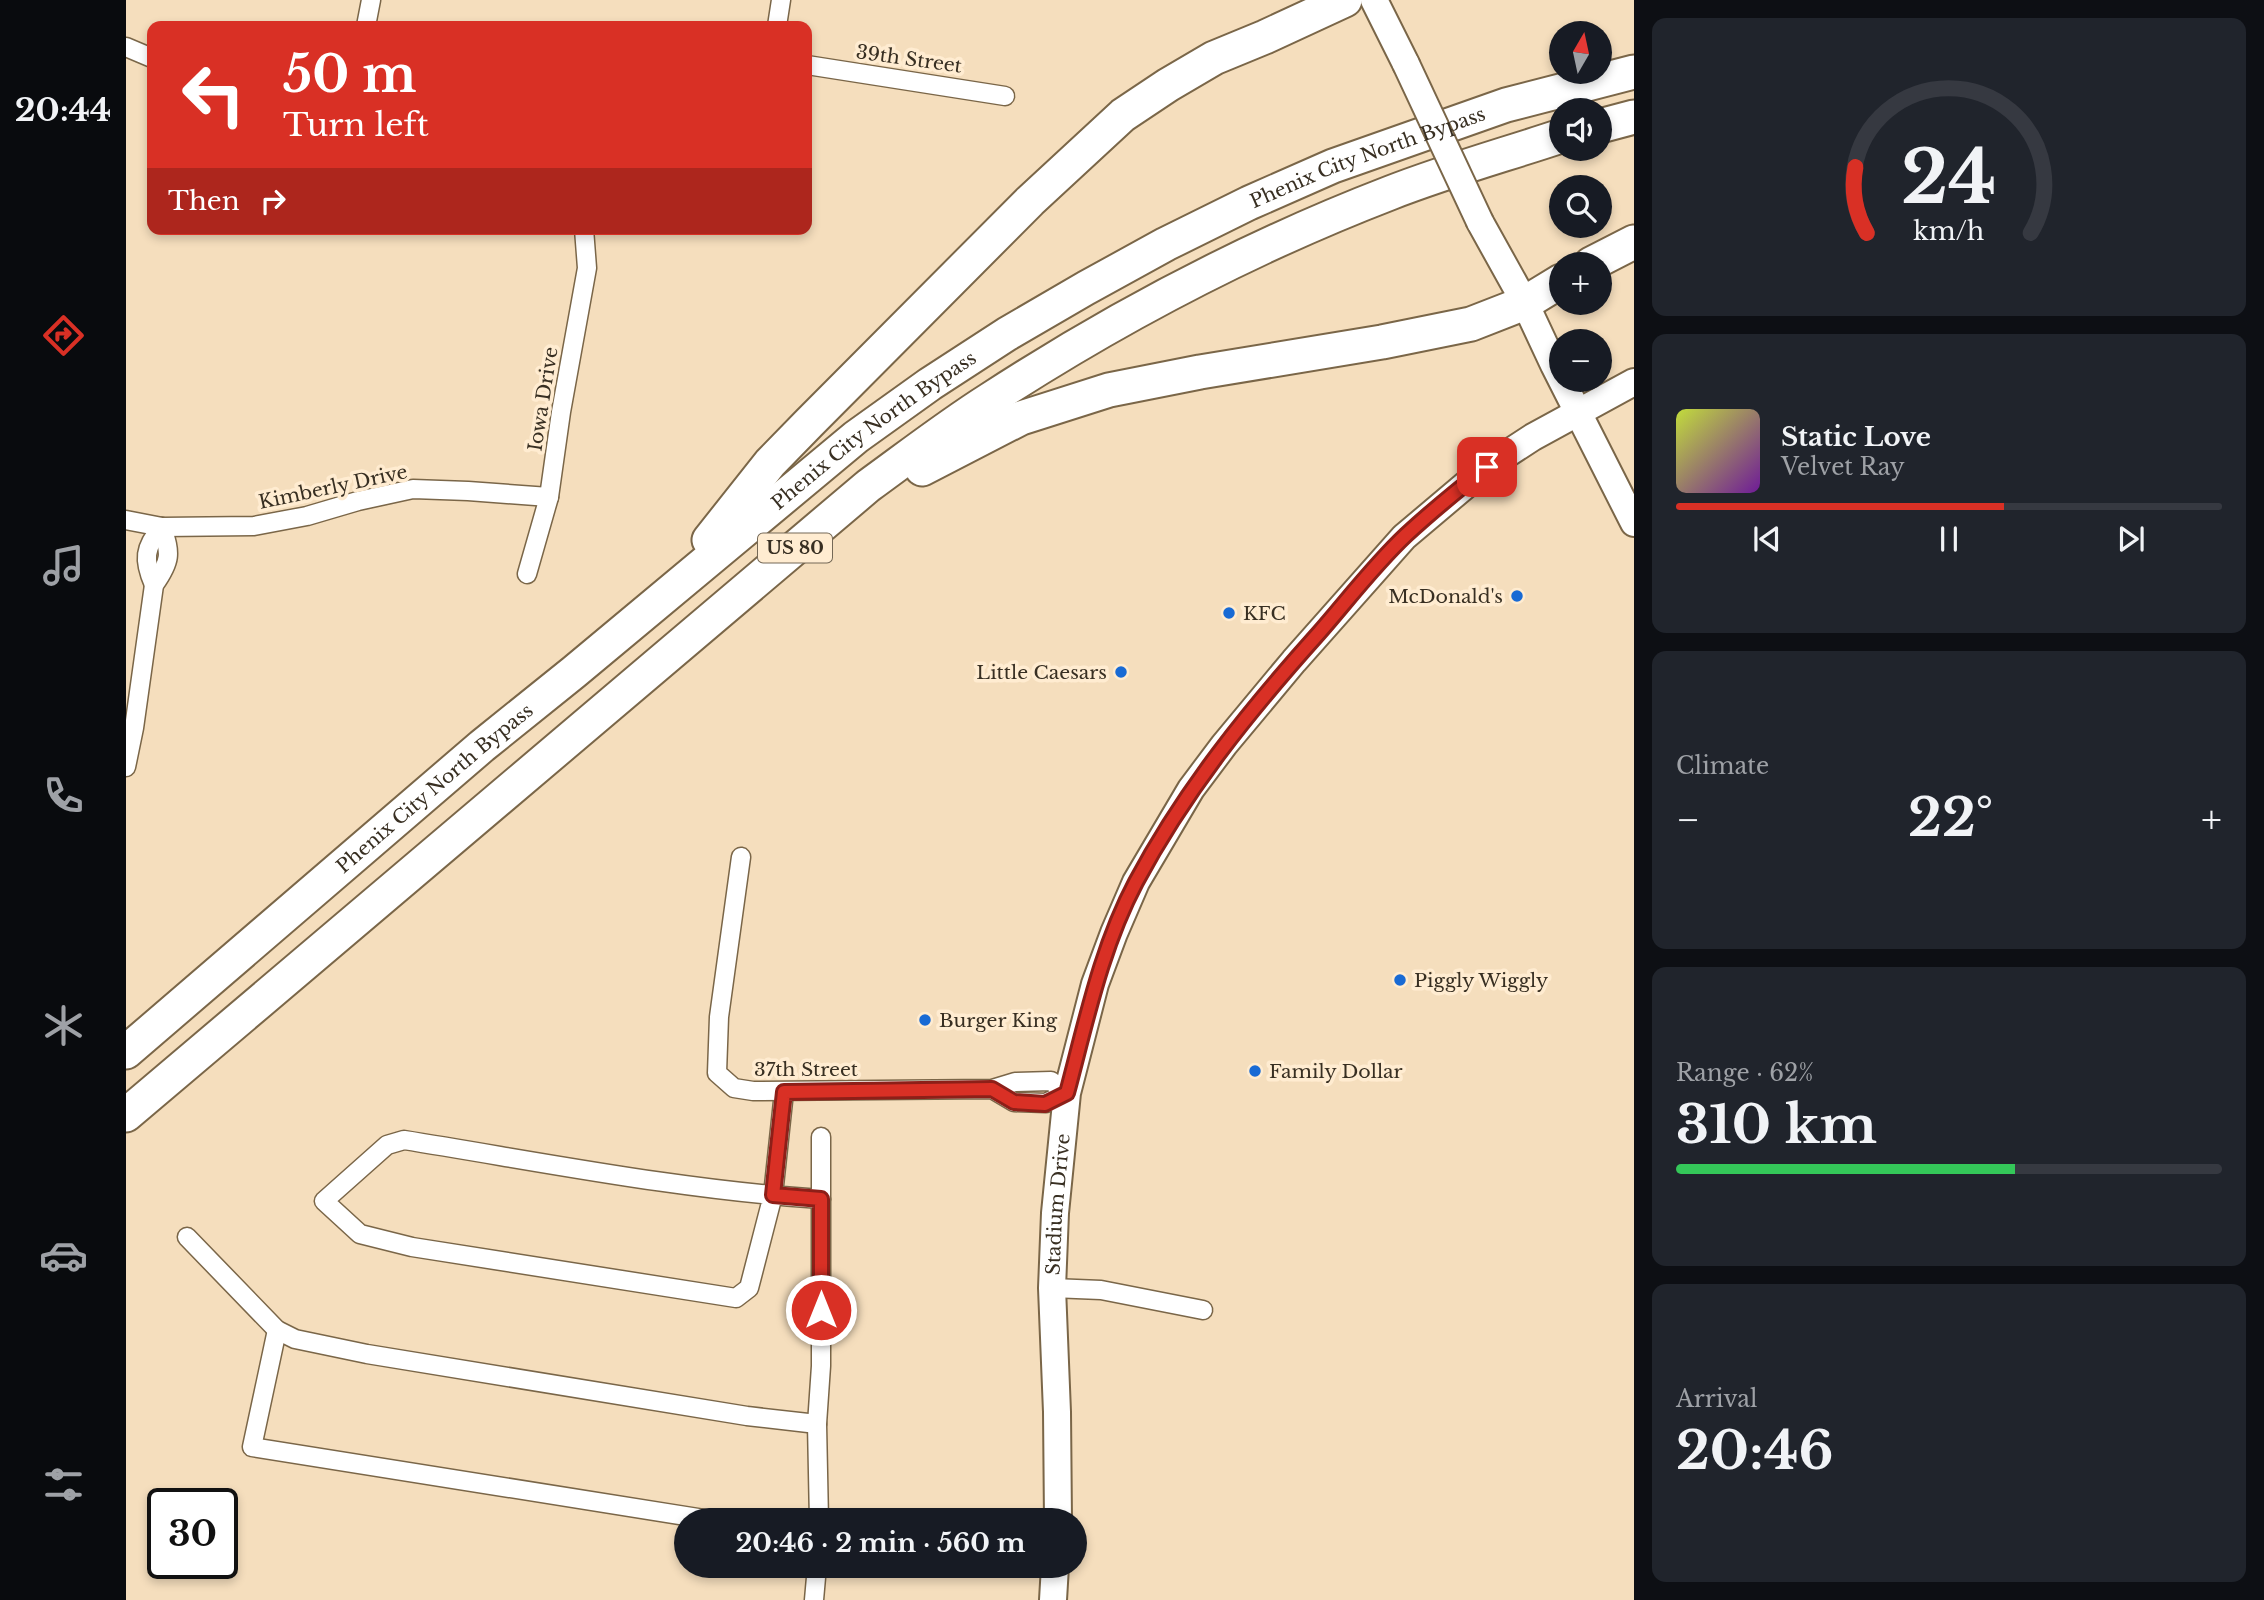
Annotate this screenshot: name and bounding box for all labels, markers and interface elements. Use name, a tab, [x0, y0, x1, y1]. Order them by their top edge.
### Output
north arrow	[1549, 21, 1612, 84]
map controls	[1549, 21, 1612, 392]
street label: 39th Street	[855, 40, 964, 78]
text: 50 m	[283, 44, 416, 105]
icon: left	[168, 49, 259, 140]
text: 20:44	[15, 90, 111, 130]
button: sound	[1549, 98, 1612, 161]
street label: Phenix City North Bypass	[1246, 102, 1488, 213]
text: Turn left	[283, 105, 429, 145]
text: 24	[1901, 133, 1997, 224]
button: search	[1549, 175, 1612, 238]
icon: right	[254, 182, 292, 220]
text: Then	[168, 185, 240, 217]
text: km/h	[1914, 216, 1984, 247]
button: +	[1549, 252, 1612, 315]
icon: directions	[39, 311, 88, 360]
button: −	[1549, 329, 1612, 392]
street label: Iowa Drive	[523, 345, 563, 453]
street label: Phenix City North Bypass	[767, 346, 980, 514]
text: Static Love	[1781, 421, 1931, 453]
pin	[1457, 437, 1517, 497]
icon: arrive	[1468, 448, 1506, 486]
text: Velvet Ray	[1781, 453, 1905, 481]
street label: Kimberly Drive	[257, 460, 409, 514]
icon: previous	[1748, 520, 1786, 558]
icon: pause	[1930, 520, 1968, 558]
icon: next	[2112, 520, 2150, 558]
road number: US 80	[758, 534, 832, 562]
icon: music	[39, 541, 88, 590]
place label: McDonald's	[1388, 585, 1503, 608]
marker: McDonald's	[1509, 588, 1525, 604]
place label: KFC	[1243, 602, 1286, 625]
marker: KFC	[1221, 605, 1237, 621]
place label: Little Caesars	[976, 661, 1107, 684]
marker: Little Caesars	[1113, 664, 1129, 680]
street label: Phenix City North Bypass	[332, 698, 537, 878]
text: Climate	[1676, 752, 1769, 780]
icon: phone	[39, 771, 88, 820]
text: 22°	[1908, 786, 1993, 850]
text: −	[1676, 796, 1700, 843]
text: +	[2201, 796, 2222, 843]
place label: Piggly Wiggly	[1414, 969, 1548, 992]
marker: Piggly Wiggly	[1392, 972, 1408, 988]
icon: climate	[39, 1001, 88, 1050]
place label: Burger King	[939, 1009, 1058, 1032]
marker: Burger King	[917, 1012, 933, 1028]
street label: 37th Street	[754, 1058, 859, 1081]
text: Range · 62%	[1676, 1059, 1814, 1087]
place label: Family Dollar	[1269, 1060, 1403, 1083]
marker: Family Dollar	[1247, 1063, 1263, 1079]
text: 310 km	[1676, 1093, 1877, 1157]
street label: Stadium Drive	[1041, 1132, 1074, 1276]
icon: car	[39, 1231, 88, 1280]
position arrow	[784, 1273, 858, 1347]
text: Arrival	[1676, 1385, 1757, 1413]
text: 20:46	[1676, 1419, 1833, 1483]
icon: filters	[39, 1460, 88, 1509]
speed limit sign: 30	[147, 1488, 238, 1579]
text: 20:46 · 2 min · 560 m	[735, 1527, 1026, 1559]

